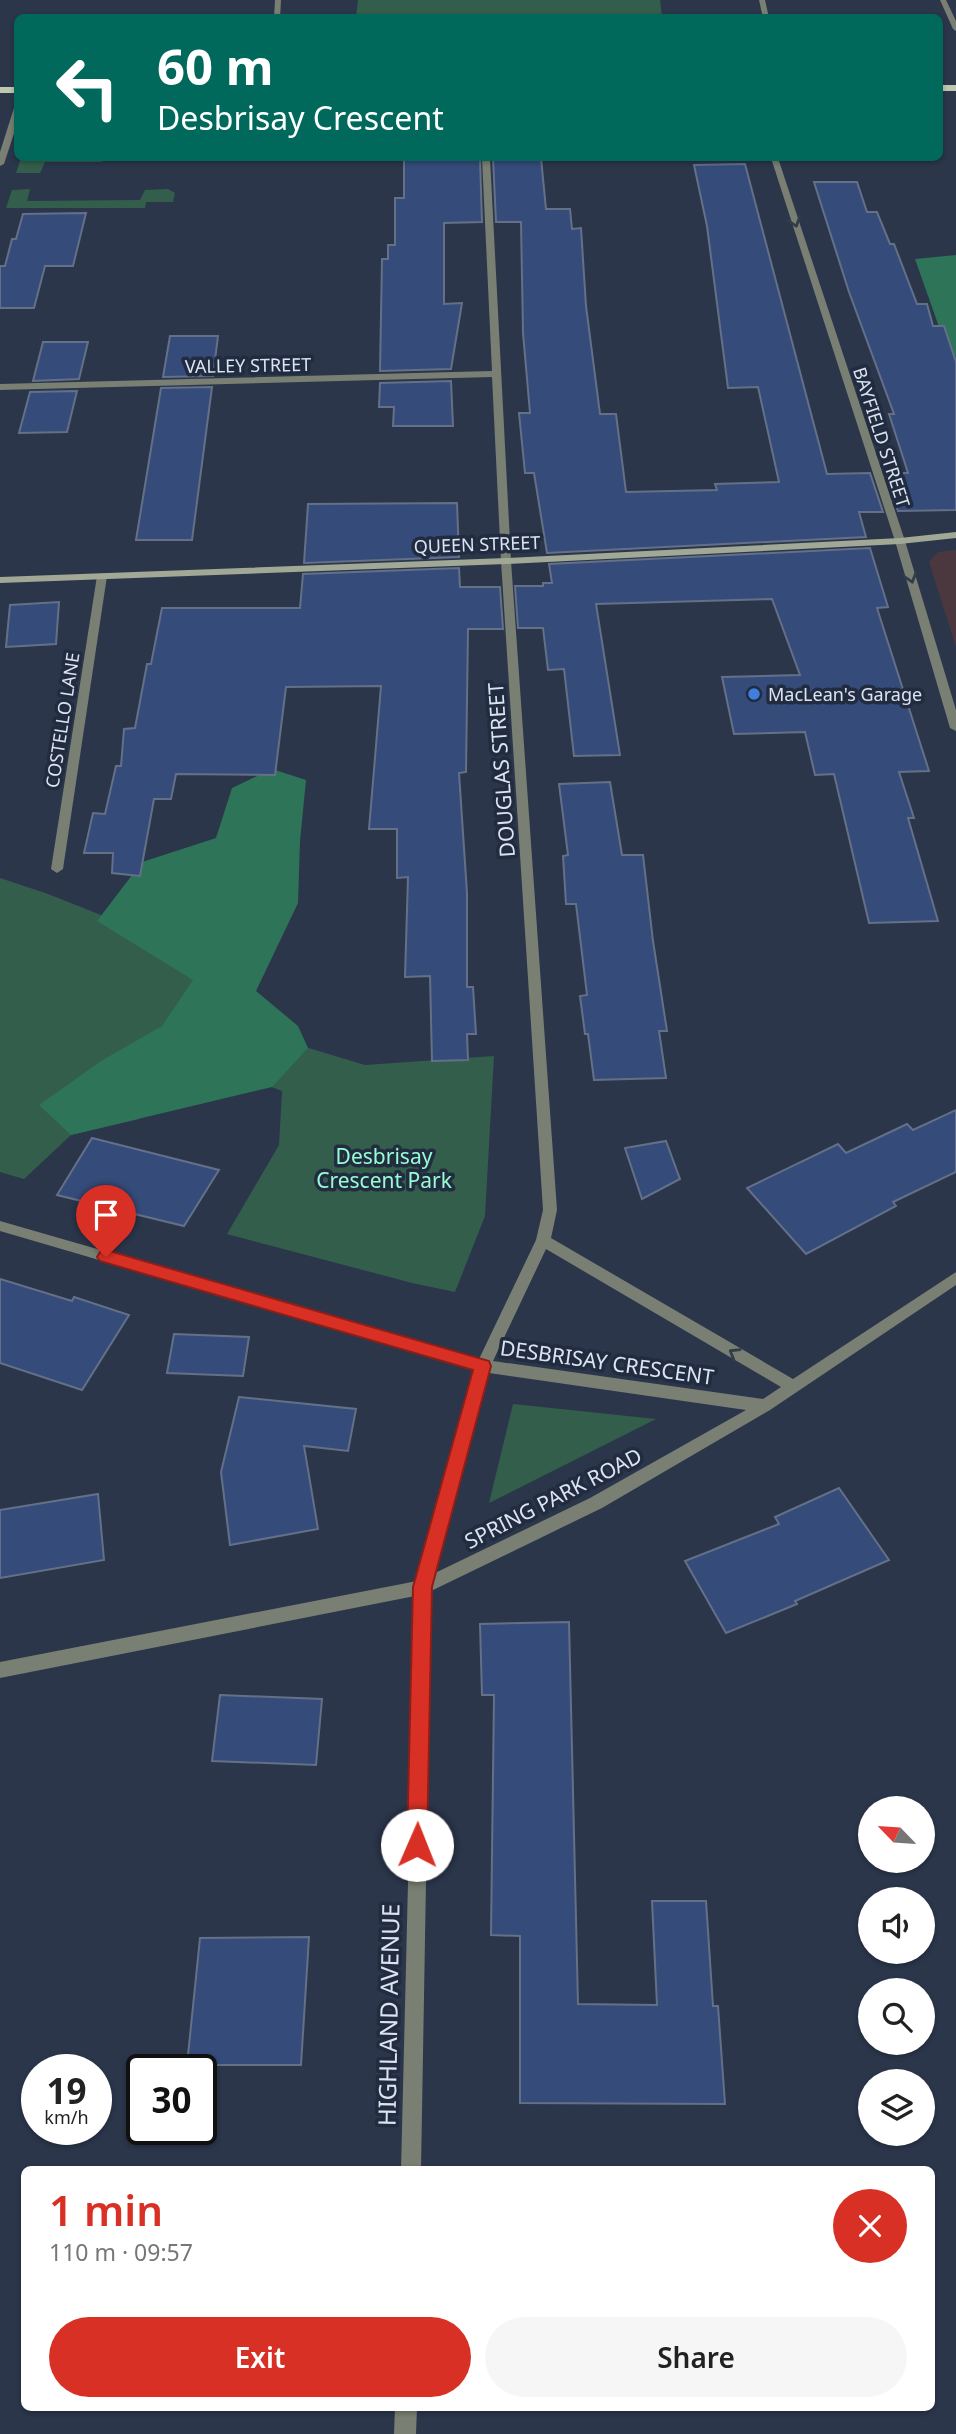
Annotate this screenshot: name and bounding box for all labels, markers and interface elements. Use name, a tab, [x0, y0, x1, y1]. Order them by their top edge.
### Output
text: 60 m	[157, 33, 274, 99]
icon: left	[42, 42, 133, 133]
text: Desbrisay Crescent	[157, 96, 444, 139]
one-way arrow	[787, 216, 801, 228]
street label: VALLEY STREET	[185, 352, 311, 378]
street label: BAYFIELD STREET	[848, 364, 916, 510]
street label: QUEEN STREET	[413, 530, 541, 558]
one-way arrow	[903, 572, 918, 584]
street label: COSTELLO LANE	[39, 651, 85, 789]
street label: DOUGLAS STREET	[481, 681, 521, 858]
place label: MacLean's Garage	[768, 682, 922, 706]
marker: MacLean's Garage	[746, 686, 762, 702]
park label: Desbrisay Crescent Park	[316, 1142, 453, 1194]
pin	[76, 1185, 136, 1257]
icon: arrive	[87, 1196, 125, 1234]
street label: DESBRISAY CRESCENT	[498, 1333, 716, 1391]
one-way arrow	[728, 1348, 741, 1361]
street label: SPRING PARK ROAD	[460, 1441, 646, 1555]
north arrow	[858, 1796, 934, 1872]
map controls	[858, 1796, 935, 2146]
position arrow	[380, 1808, 454, 1882]
button: sound	[858, 1887, 935, 1964]
street label: HIGHLAND AVENUE	[370, 1904, 406, 2126]
button: search	[858, 1978, 935, 2055]
speed limit sign: 30	[126, 2054, 217, 2145]
text: 19	[46, 2067, 87, 2114]
button: layers	[858, 2069, 935, 2146]
text: km/h	[44, 2105, 89, 2129]
text: 1 min	[49, 2181, 163, 2238]
button: close	[833, 2189, 907, 2263]
text: 110 m · 09:57	[49, 2236, 193, 2268]
button: Exit	[49, 2317, 471, 2397]
button: Share	[485, 2317, 907, 2397]

